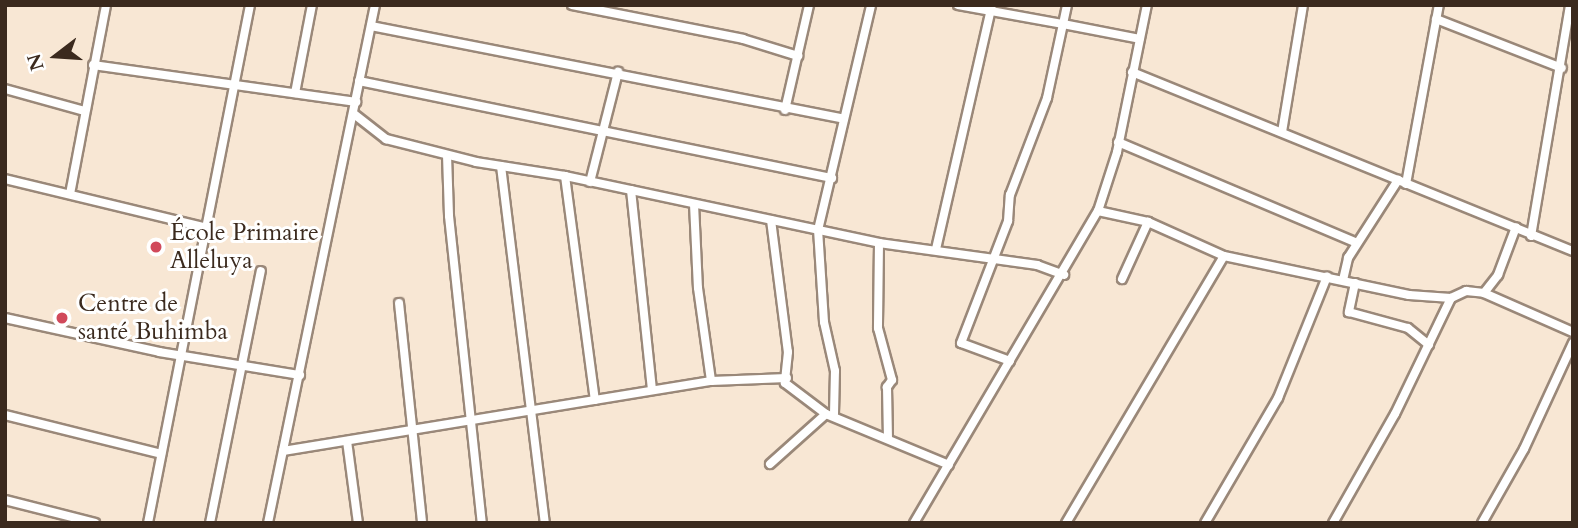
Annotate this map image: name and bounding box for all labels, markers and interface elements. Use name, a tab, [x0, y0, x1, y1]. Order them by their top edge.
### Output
north arrow	[21, 21, 91, 91]
text: N	[21, 50, 51, 74]
place label: École Primaire Alleluya	[170, 219, 319, 275]
marker: École Primaire Alleluya	[148, 239, 164, 255]
place label: Centre de santé Buhimba	[78, 290, 228, 346]
marker: Centre de santé Buhimba	[52, 308, 72, 328]

